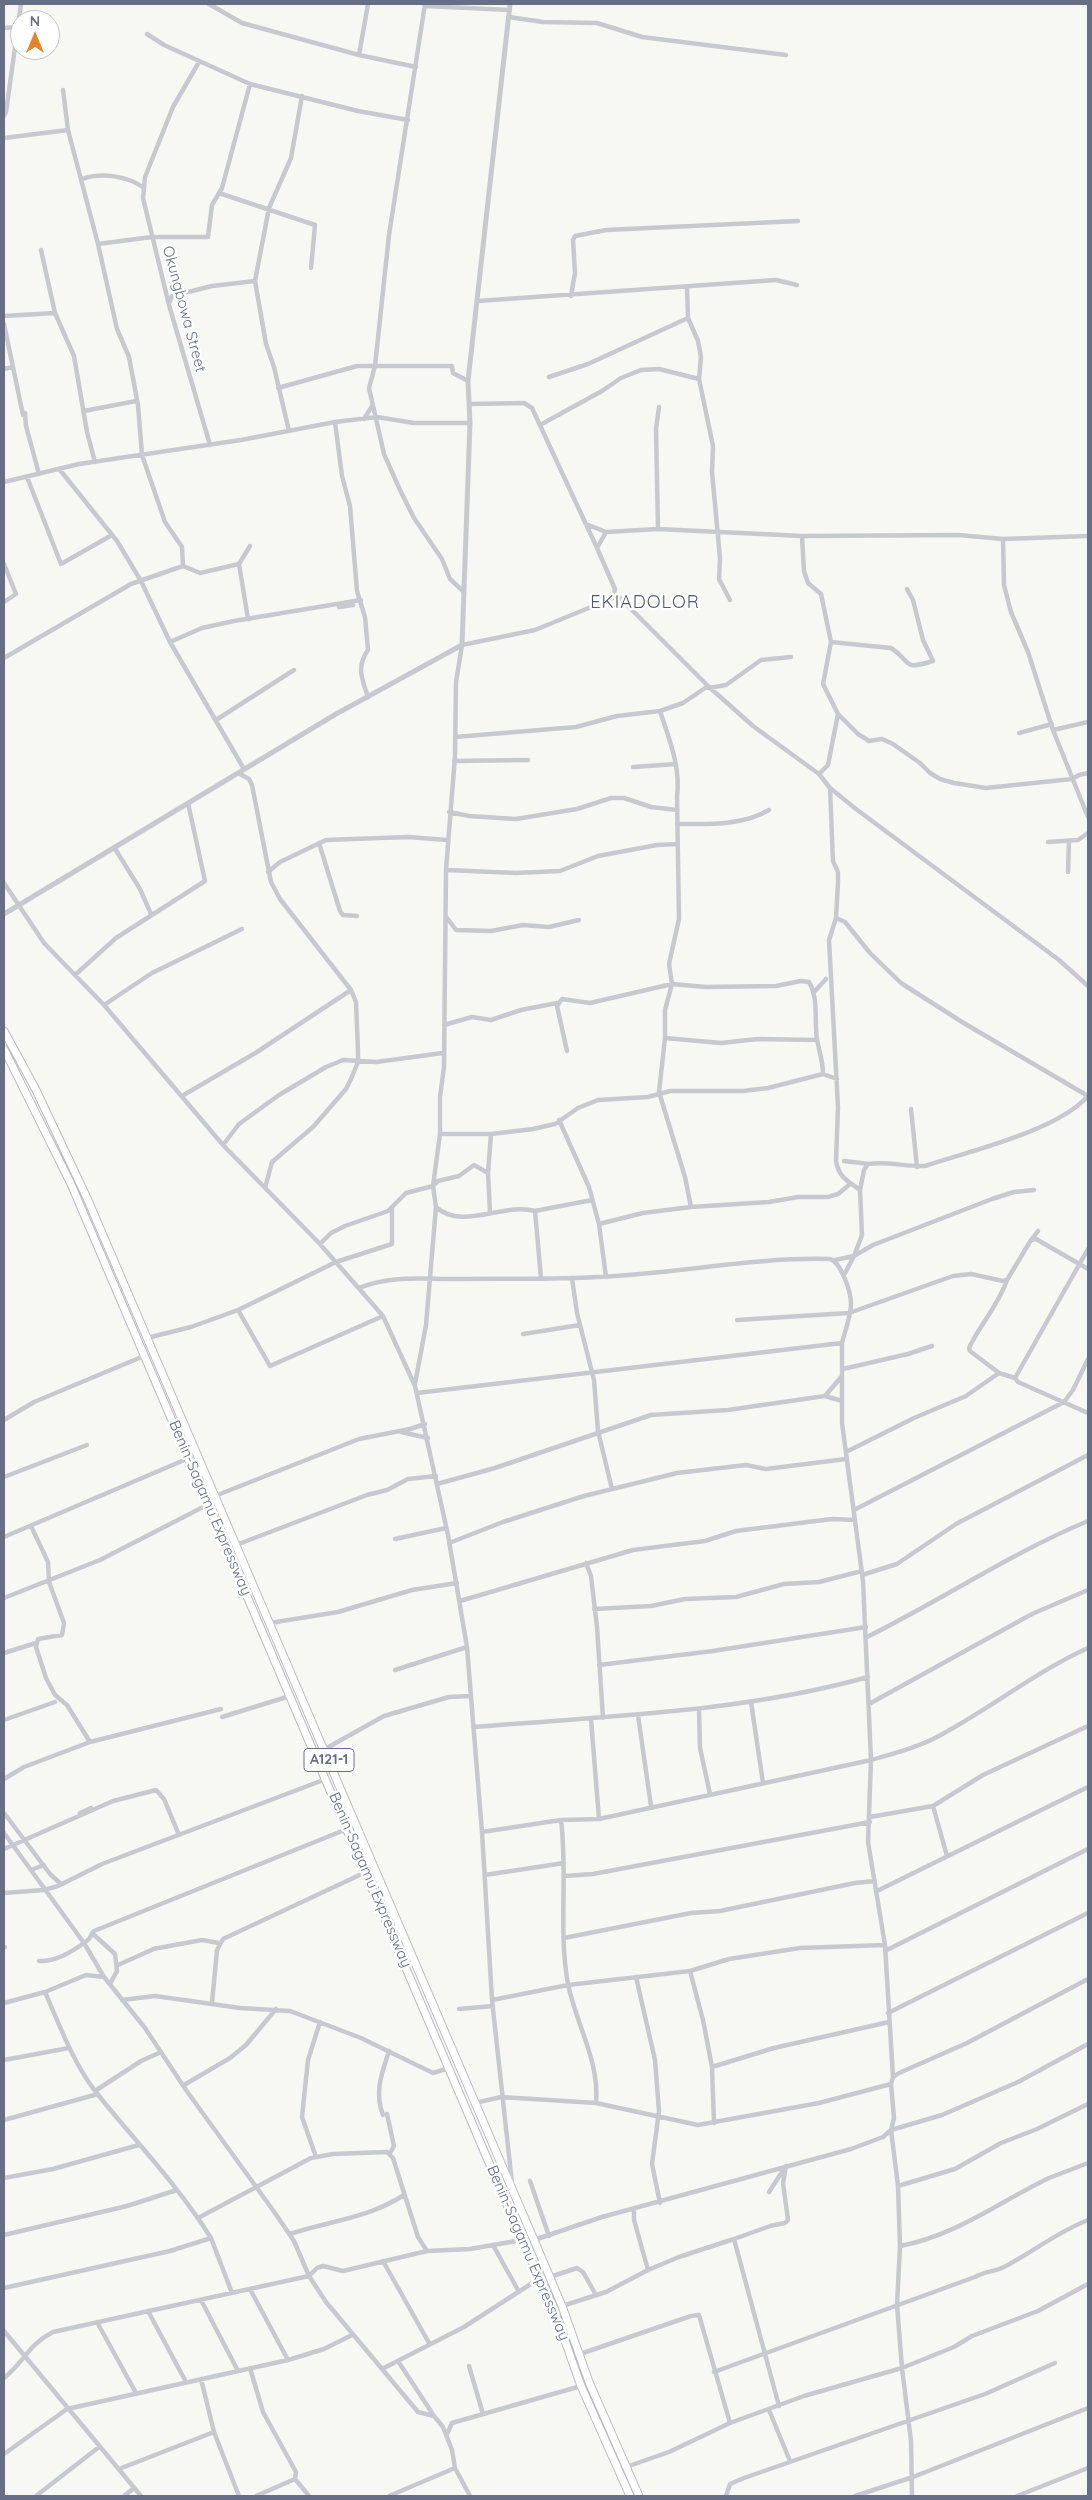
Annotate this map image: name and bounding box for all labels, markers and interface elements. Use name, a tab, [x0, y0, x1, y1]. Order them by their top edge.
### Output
north arrow	[10, 10, 60, 60]
text: N	[30, 12, 40, 30]
street label: Okungbowa Street	[159, 244, 209, 374]
district label: EKIADOLOR	[589, 592, 701, 614]
street label: Benin-Sagamu Expressway	[165, 1418, 255, 1598]
road number: A121-1	[304, 1748, 354, 1772]
street label: Benin-Sagamu Expressway	[325, 1790, 415, 1970]
street label: Benin-Sagamu Expressway	[483, 2163, 573, 2343]

